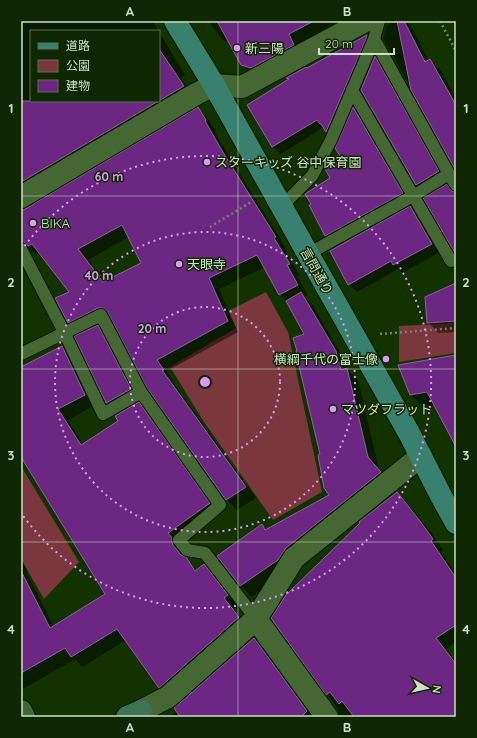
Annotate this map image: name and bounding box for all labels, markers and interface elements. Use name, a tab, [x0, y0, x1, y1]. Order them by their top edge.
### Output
text: A	[126, 3, 135, 19]
text: B	[343, 3, 351, 19]
legend	[30, 30, 160, 102]
scale bar	[319, 30, 394, 56]
text: 20 m	[325, 36, 353, 51]
text: 道路	[66, 38, 90, 53]
place label: 新三陽	[245, 40, 284, 56]
marker: 新三陽	[232, 43, 242, 53]
text: 公園	[66, 58, 90, 73]
text: 建物	[66, 78, 90, 93]
text: 1	[8, 100, 14, 116]
text: 1	[463, 100, 469, 116]
place label: スターキッズ 谷中保育園	[215, 154, 362, 170]
marker: スターキッズ 谷中保育園	[202, 157, 212, 167]
text: 60 m	[95, 169, 123, 184]
place label: BIKA	[41, 215, 70, 231]
marker: BIKA	[28, 218, 38, 228]
street label: 言問通り	[297, 244, 337, 298]
place label: 天眼寺	[187, 256, 226, 272]
marker: 天眼寺	[174, 259, 184, 269]
text: 40 m	[85, 268, 113, 283]
text: 2	[7, 274, 15, 290]
text: 2	[462, 274, 470, 290]
text: 20 m	[138, 321, 166, 336]
place label: 横綱千代の富士像	[274, 351, 378, 367]
marker: 横綱千代の富士像	[381, 354, 391, 364]
centre of rings	[198, 375, 212, 389]
place label: マツダフラット	[341, 401, 432, 417]
marker: マツダフラット	[328, 404, 338, 414]
text: 3	[8, 447, 15, 463]
text: 3	[463, 447, 470, 463]
text: 4	[7, 621, 15, 637]
text: 4	[462, 621, 470, 637]
north arrow	[407, 668, 447, 708]
text: N	[429, 684, 444, 694]
text: A	[126, 719, 135, 735]
text: B	[343, 719, 351, 735]

